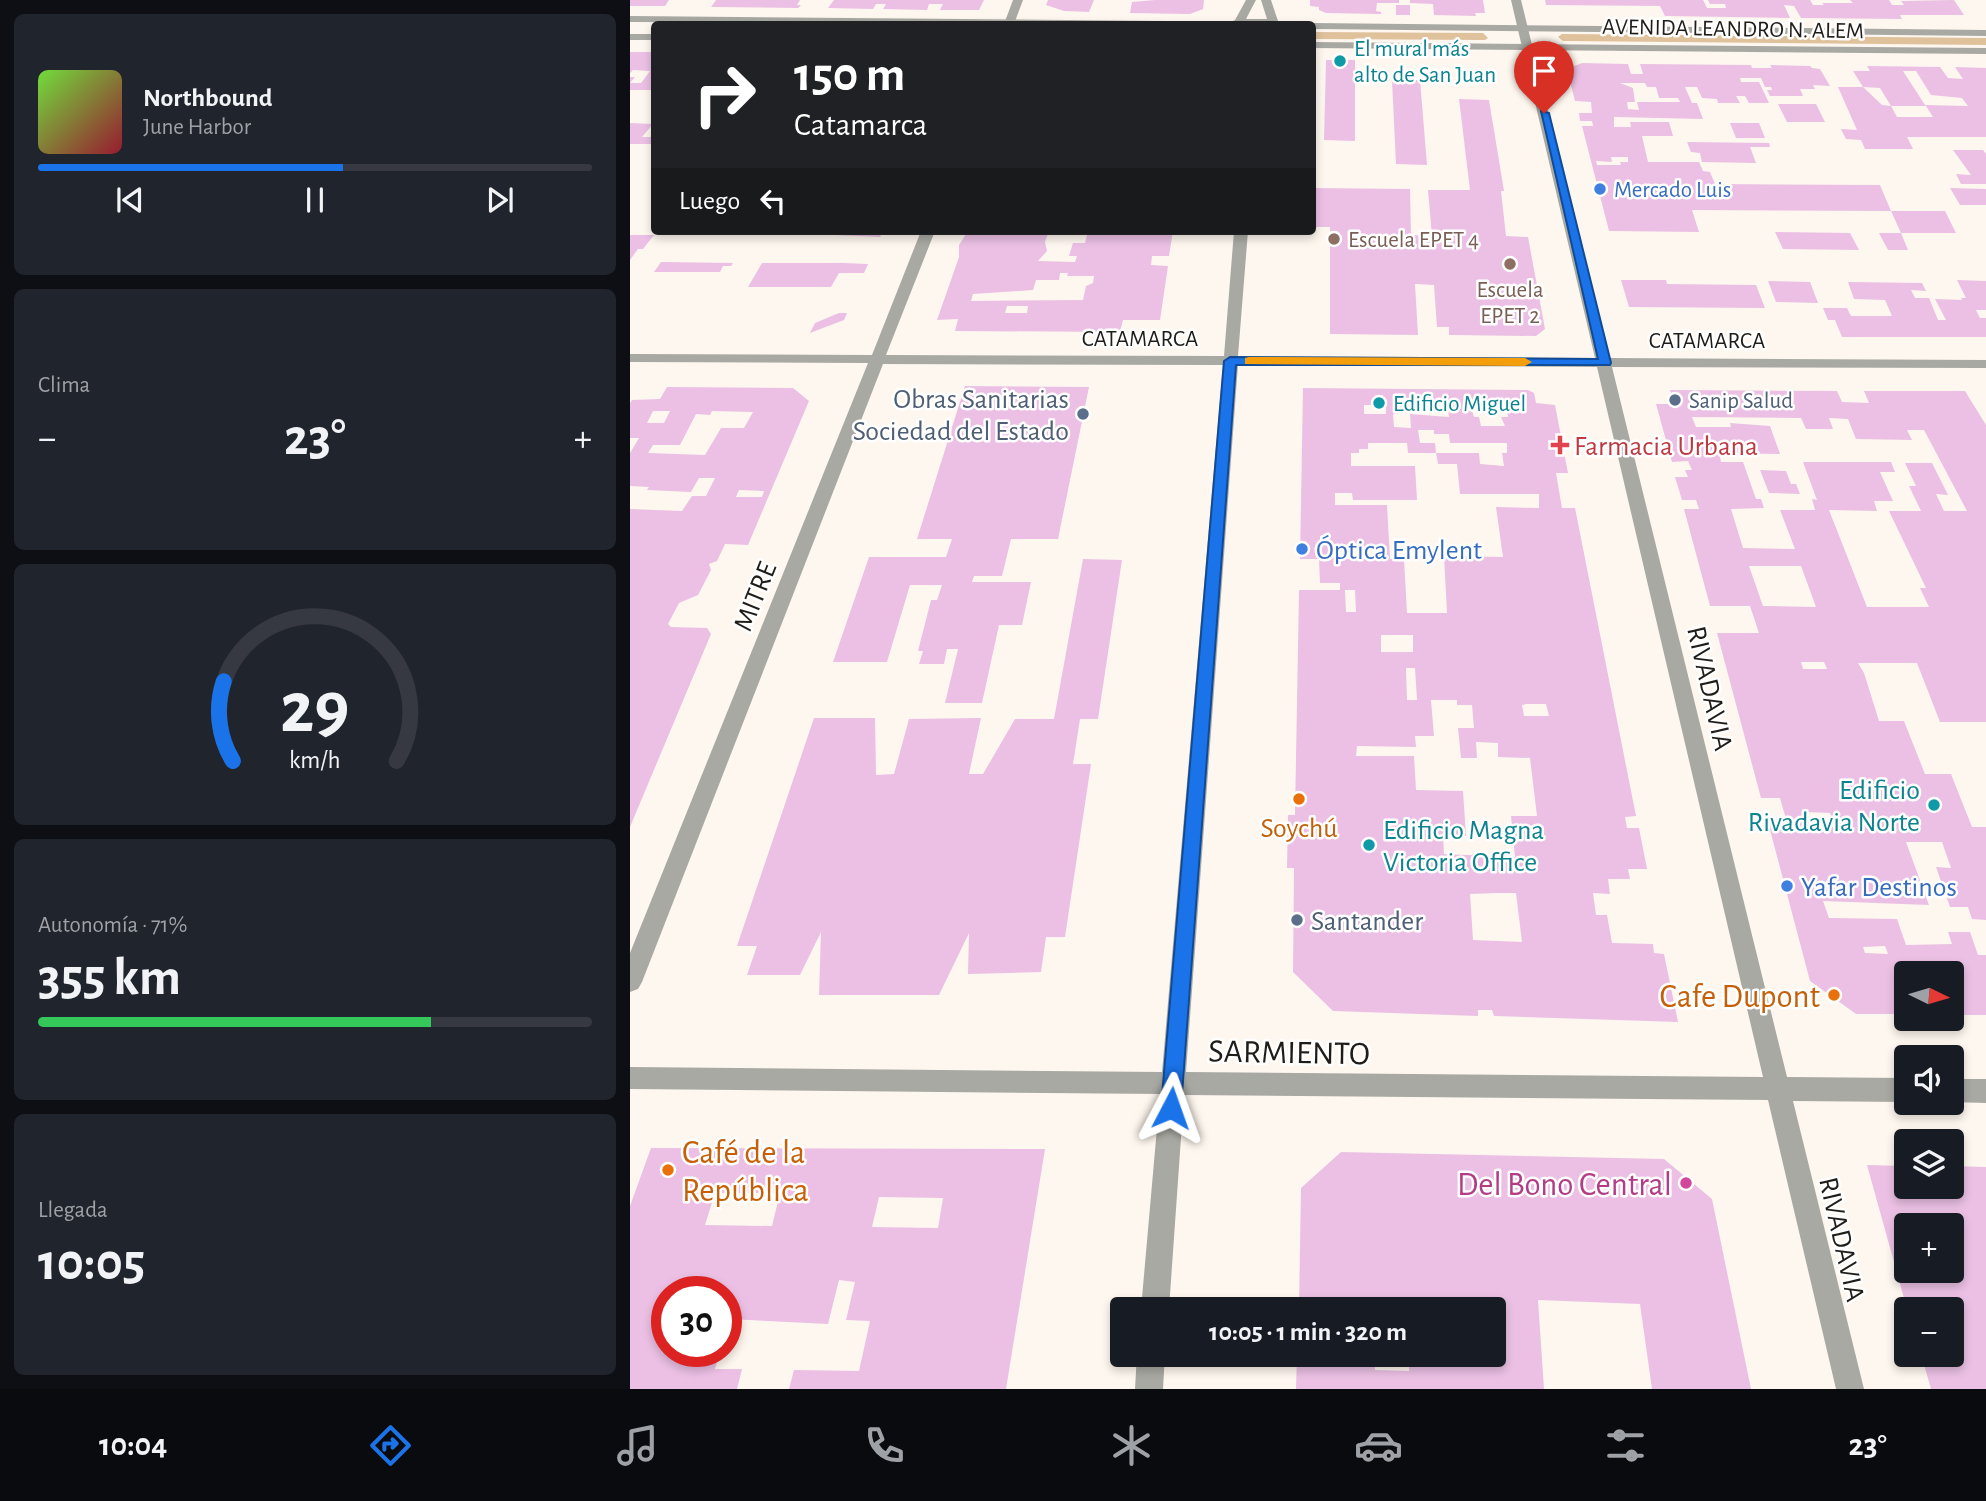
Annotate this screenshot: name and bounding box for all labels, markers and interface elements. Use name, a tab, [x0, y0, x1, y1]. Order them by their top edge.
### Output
street label: AVENIDA LEANDRO N. ALEM	[1602, 16, 1864, 43]
place label: El mural más alto de San Juan	[1354, 38, 1496, 87]
pin	[1514, 41, 1574, 113]
icon: right	[679, 49, 770, 140]
text: 150 m	[794, 51, 905, 100]
icon: arrive	[1525, 52, 1563, 90]
marker: El mural más alto de San Juan	[1332, 53, 1348, 69]
text: Northbound	[143, 85, 272, 111]
text: Catamarca	[794, 109, 927, 141]
text: June Harbor	[143, 116, 251, 139]
place label: Mercado Luis	[1614, 179, 1731, 202]
icon: previous	[111, 181, 149, 219]
icon: pause	[296, 181, 334, 219]
icon: next	[481, 181, 519, 219]
marker: Mercado Luis	[1592, 181, 1608, 197]
icon: left	[754, 182, 792, 220]
text: Luego	[679, 188, 740, 214]
place label: Escuela EPET 4	[1348, 229, 1479, 252]
marker: Escuela EPET 4	[1326, 231, 1342, 247]
marker: Escuela EPET 2	[1502, 256, 1518, 272]
place label: Escuela EPET 2	[1476, 279, 1544, 328]
street label: CATAMARCA	[1082, 328, 1198, 351]
street label: CATAMARCA	[1649, 330, 1765, 353]
text: Clima	[38, 374, 90, 397]
place label: Obras Sanitarias Sociedad del Estado	[853, 386, 1069, 446]
place label: Sanip Salud	[1689, 390, 1793, 413]
marker: Sanip Salud	[1667, 392, 1683, 408]
place label: Edificio Miguel	[1393, 393, 1526, 416]
marker: Edificio Miguel	[1371, 395, 1387, 411]
marker: Obras Sanitarias Sociedad del Estado	[1075, 406, 1091, 422]
text: 23°	[284, 412, 346, 464]
text: −	[38, 420, 56, 458]
text: +	[574, 420, 592, 458]
place label: Farmacia Urbana	[1574, 433, 1758, 461]
marker: Farmacia Urbana	[1552, 437, 1568, 453]
place label: Óptica Emylent	[1316, 534, 1482, 565]
marker: Óptica Emylent	[1294, 541, 1310, 557]
street label: MITRE	[729, 558, 782, 635]
street label: RIVADAVIA	[1681, 624, 1737, 753]
text: 29	[280, 673, 350, 746]
text: km/h	[289, 747, 341, 772]
place label: Edificio Rivadavia Norte	[1748, 777, 1920, 837]
marker: Soychú	[1291, 791, 1307, 807]
marker: Edificio Rivadavia Norte	[1926, 797, 1942, 813]
place label: Soychú	[1260, 815, 1338, 843]
place label: Edificio Magna Victoria Office	[1383, 817, 1544, 877]
marker: Edificio Magna Victoria Office	[1361, 837, 1377, 853]
place label: Yafar Destinos	[1801, 874, 1957, 902]
marker: Yafar Destinos	[1779, 878, 1795, 894]
place label: Santander	[1311, 908, 1423, 936]
marker: Santander	[1289, 912, 1305, 928]
text: Autonomía · 71%	[38, 914, 187, 937]
text: 355 km	[38, 952, 181, 1004]
north arrow	[1894, 961, 1964, 1031]
map controls	[1894, 961, 1964, 1367]
place label: Cafe Dupont	[1659, 981, 1820, 1014]
marker: Cafe Dupont	[1826, 987, 1842, 1003]
street label: SARMIENTO	[1208, 1036, 1370, 1071]
button: sound	[1894, 1045, 1964, 1115]
position arrow	[1134, 1071, 1208, 1145]
button: layers	[1894, 1129, 1964, 1199]
place label: Café de la República	[682, 1137, 809, 1208]
marker: Café de la República	[660, 1162, 676, 1178]
place label: Del Bono Central	[1457, 1169, 1672, 1202]
marker: Del Bono Central	[1678, 1175, 1694, 1191]
street label: RIVADAVIA	[1813, 1175, 1869, 1304]
text: Llegada	[38, 1199, 108, 1222]
button: +	[1894, 1213, 1964, 1283]
text: 10:05	[38, 1237, 145, 1289]
speed limit sign: 30	[651, 1276, 742, 1367]
button: −	[1894, 1297, 1964, 1367]
text: 10:05 · 1 min · 320 m	[1209, 1319, 1407, 1345]
icon: directions	[366, 1421, 415, 1470]
icon: music	[613, 1421, 662, 1470]
icon: phone	[860, 1421, 909, 1470]
icon: climate	[1107, 1421, 1156, 1470]
icon: car	[1354, 1421, 1403, 1470]
icon: filters	[1601, 1421, 1650, 1470]
text: 10:04	[99, 1429, 167, 1461]
text: 23°	[1849, 1429, 1887, 1461]

